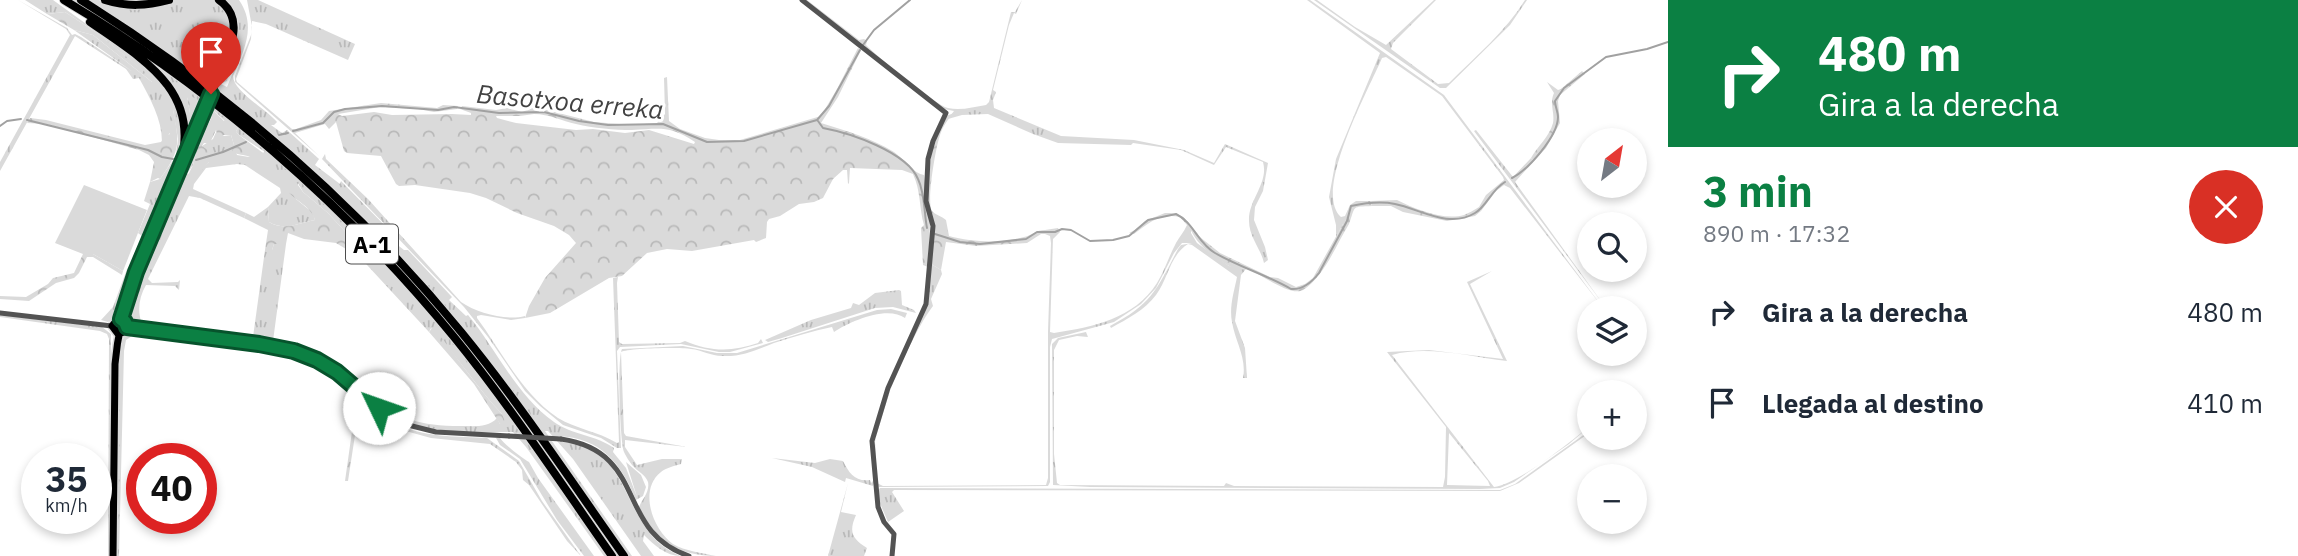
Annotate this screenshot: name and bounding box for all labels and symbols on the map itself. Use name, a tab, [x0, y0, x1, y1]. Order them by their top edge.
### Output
pin	[181, 22, 241, 94]
water label: Basotxoa erreka	[475, 76, 665, 126]
north arrow	[1577, 128, 1647, 198]
road number: A-1	[346, 224, 398, 264]
position arrow	[342, 371, 416, 445]
speed limit sign: 40	[126, 443, 217, 534]

